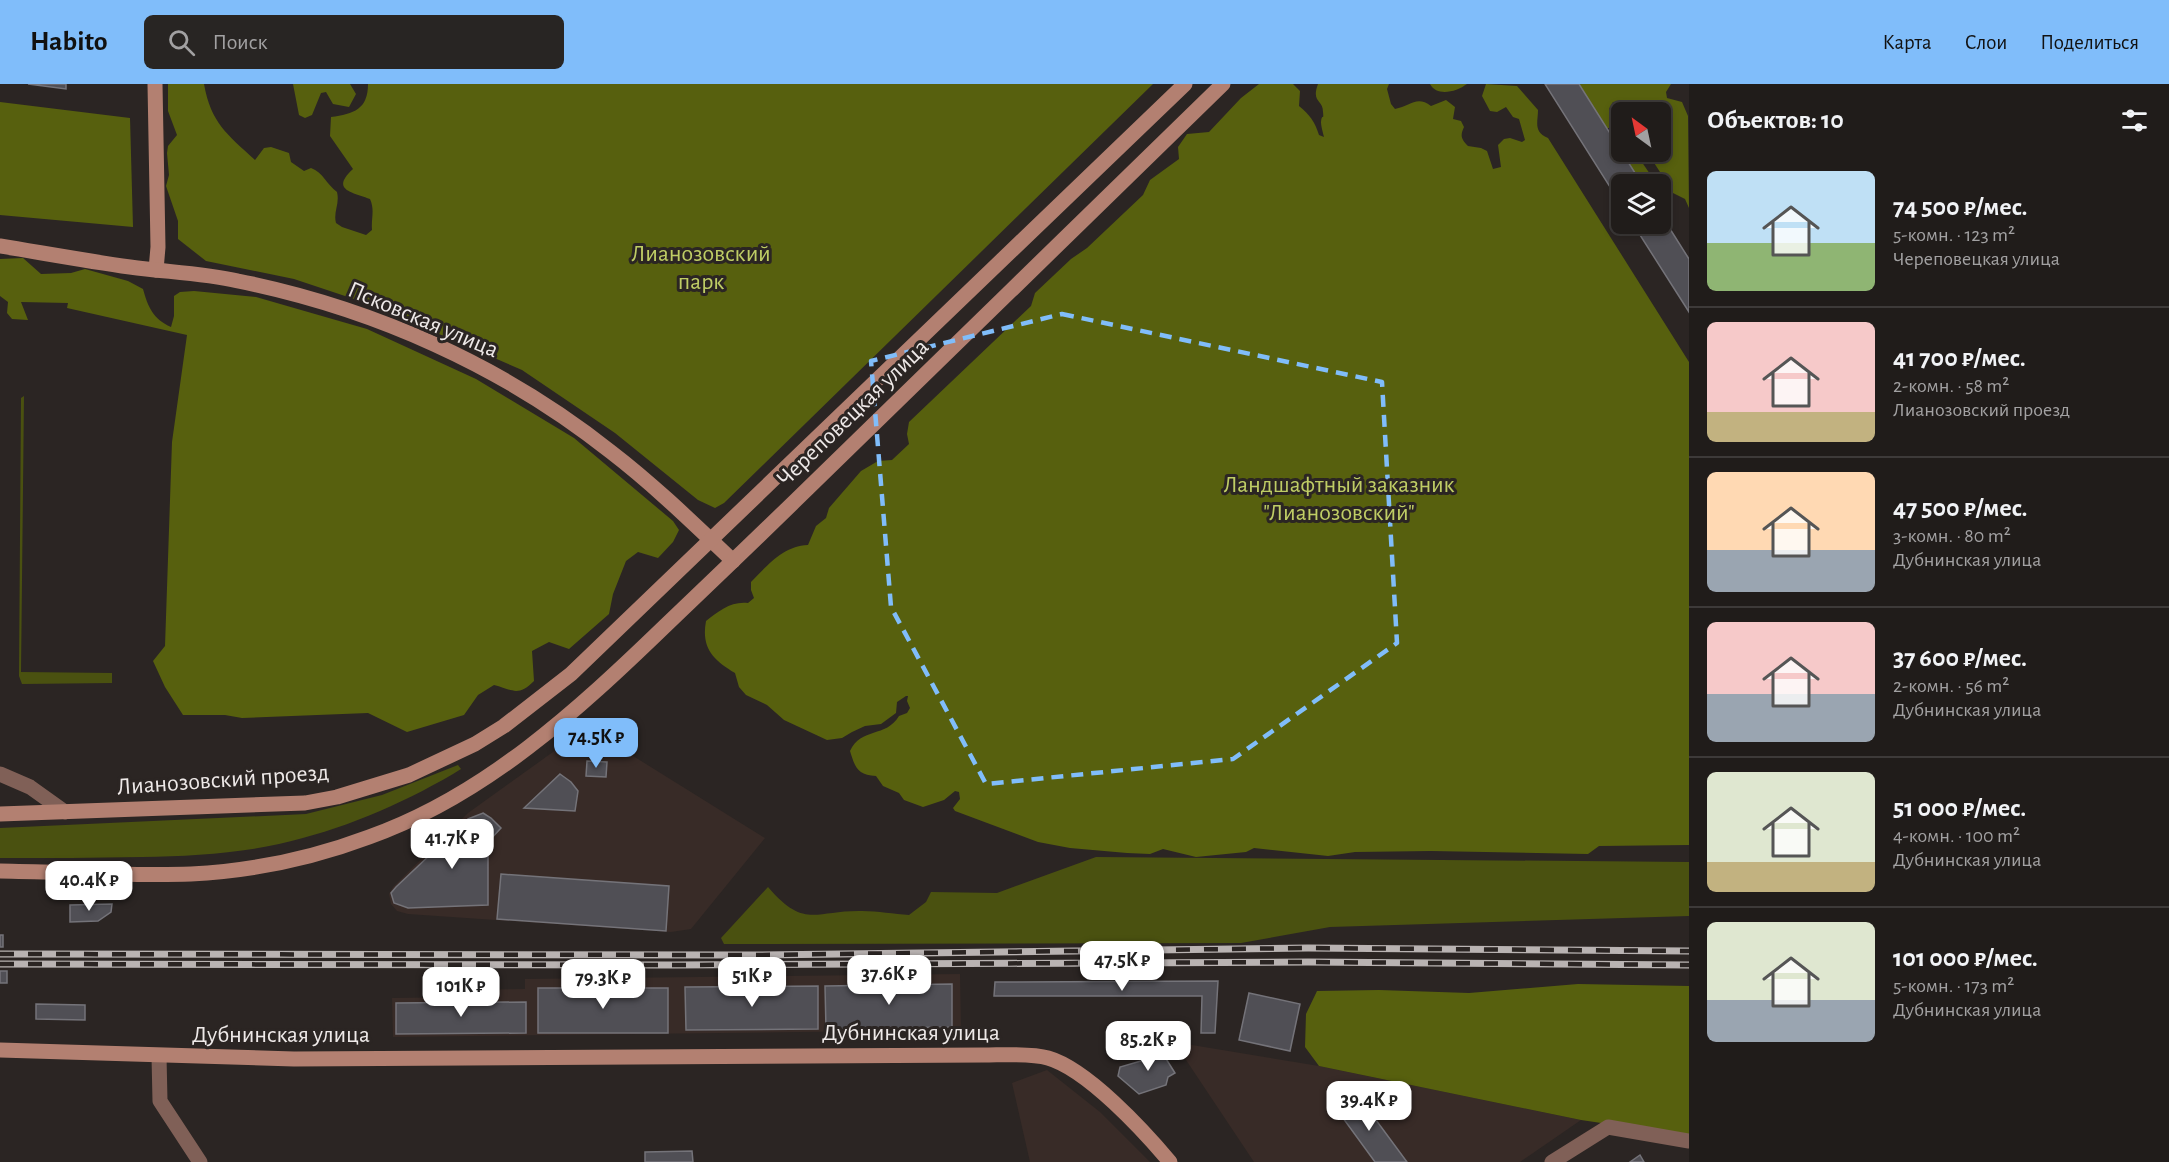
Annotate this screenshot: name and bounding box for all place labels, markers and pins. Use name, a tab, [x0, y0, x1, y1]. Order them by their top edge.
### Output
pin: 74.5K ₽	[541, 718, 651, 769]
pin: 41.7K ₽	[397, 819, 507, 870]
pin: 40.4K ₽	[34, 861, 144, 912]
pin: 47.5K ₽	[1067, 941, 1177, 992]
pin: 37.6K ₽	[834, 955, 944, 1006]
pin: 51K ₽	[710, 957, 794, 1008]
pin: 79.3K ₽	[548, 959, 658, 1010]
pin: 101K ₽	[412, 967, 510, 1018]
pin: 85.2K ₽	[1093, 1021, 1203, 1072]
pin: 39.4K ₽	[1314, 1081, 1424, 1132]

